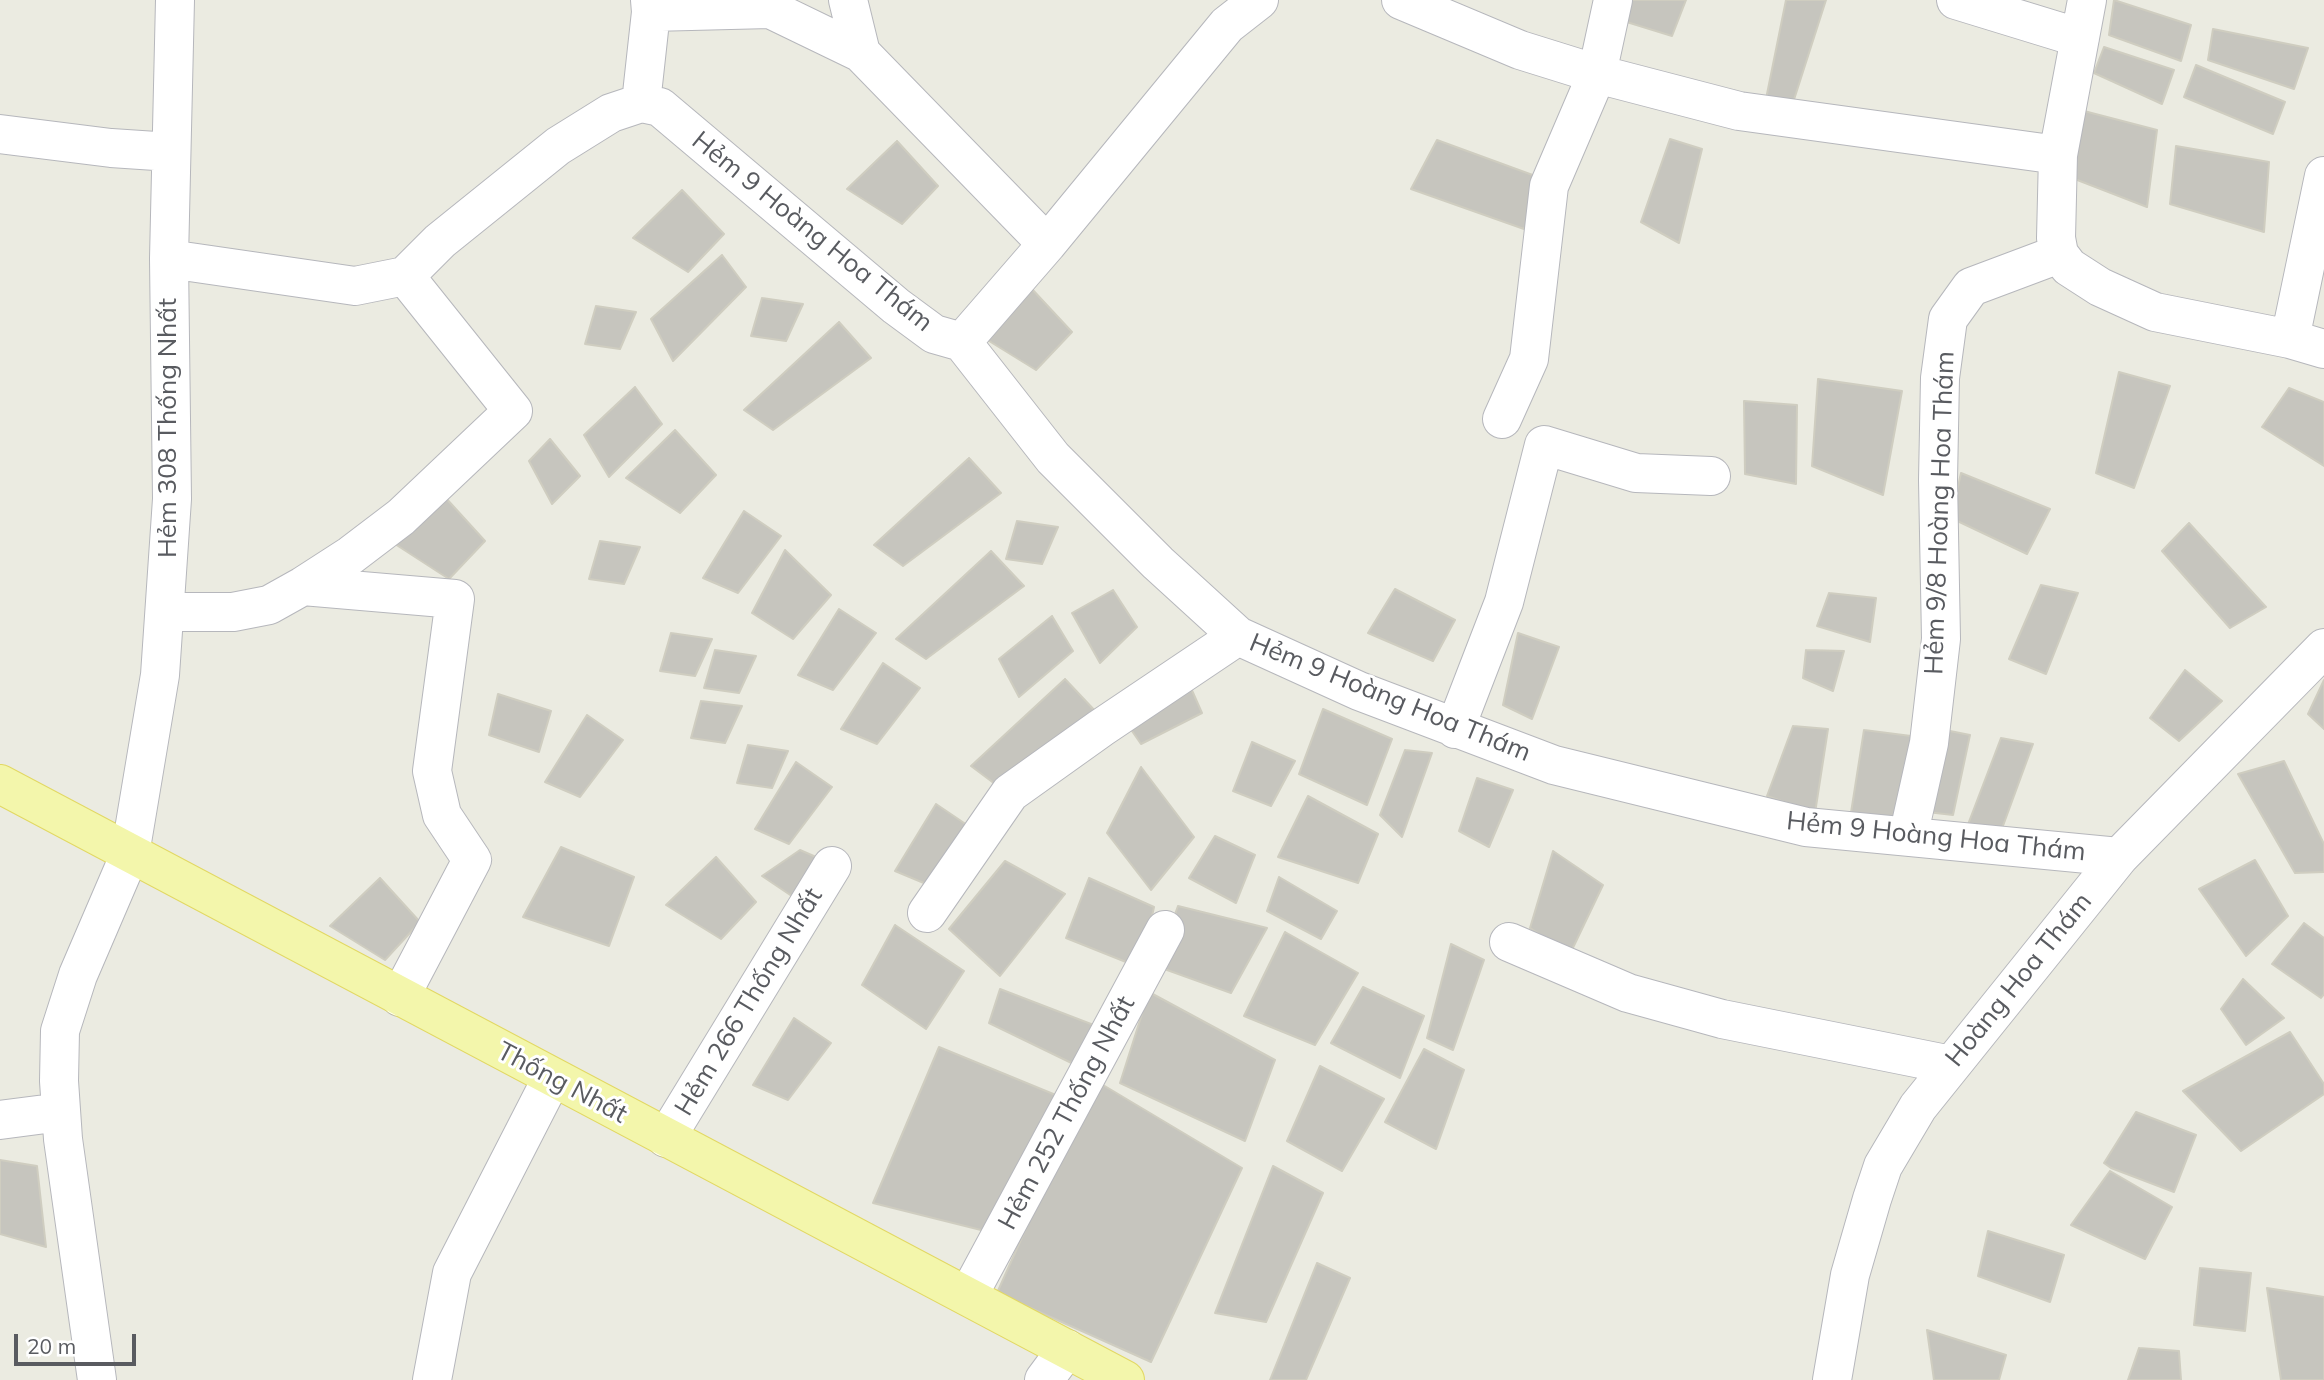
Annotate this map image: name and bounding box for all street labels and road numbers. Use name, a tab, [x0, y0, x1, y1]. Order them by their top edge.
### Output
street label: Hẻm 9 Hoàng Hoa Thám	[685, 125, 939, 339]
street label: Hẻm 308 Thống Nhất	[152, 298, 184, 558]
street label: Hẻm 9/8 Hoàng Hoa Thám	[1919, 351, 1961, 675]
street label: Hẻm 9 Hoàng Hoa Thám	[1245, 627, 1535, 769]
street label: Hẻm 9 Hoàng Hoa Thám	[1785, 806, 2087, 868]
street label: Hẻm 266 Thống Nhất	[669, 882, 829, 1122]
street label: Hoàng Hoa Thám	[1939, 887, 2099, 1073]
street label: Hẻm 252 Thống Nhất	[992, 991, 1142, 1235]
street label: Thống Nhất	[492, 1036, 632, 1130]

